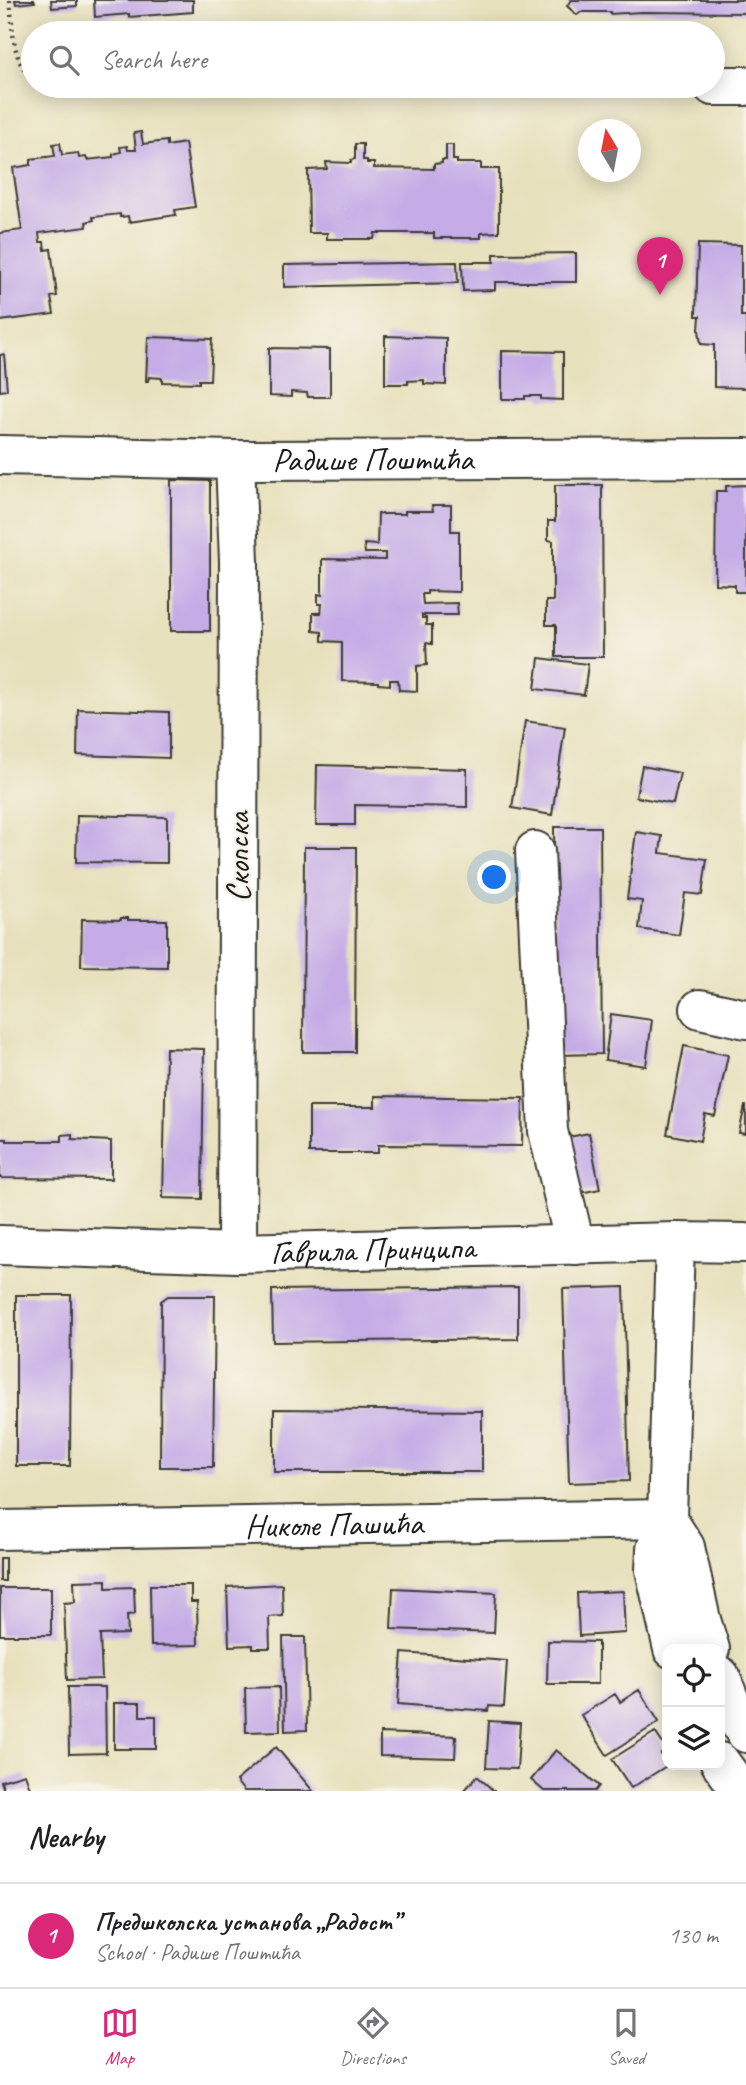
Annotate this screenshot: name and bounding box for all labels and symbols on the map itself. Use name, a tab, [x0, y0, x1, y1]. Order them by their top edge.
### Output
north arrow	[578, 119, 641, 182]
pin: 1	[637, 237, 683, 295]
street label: Радише Поштића	[272, 438, 476, 481]
street label: Скопска	[217, 810, 259, 902]
your location	[477, 860, 511, 894]
street label: Гаврила Принципа	[270, 1226, 478, 1273]
street label: Николе Пашића	[245, 1502, 426, 1547]

